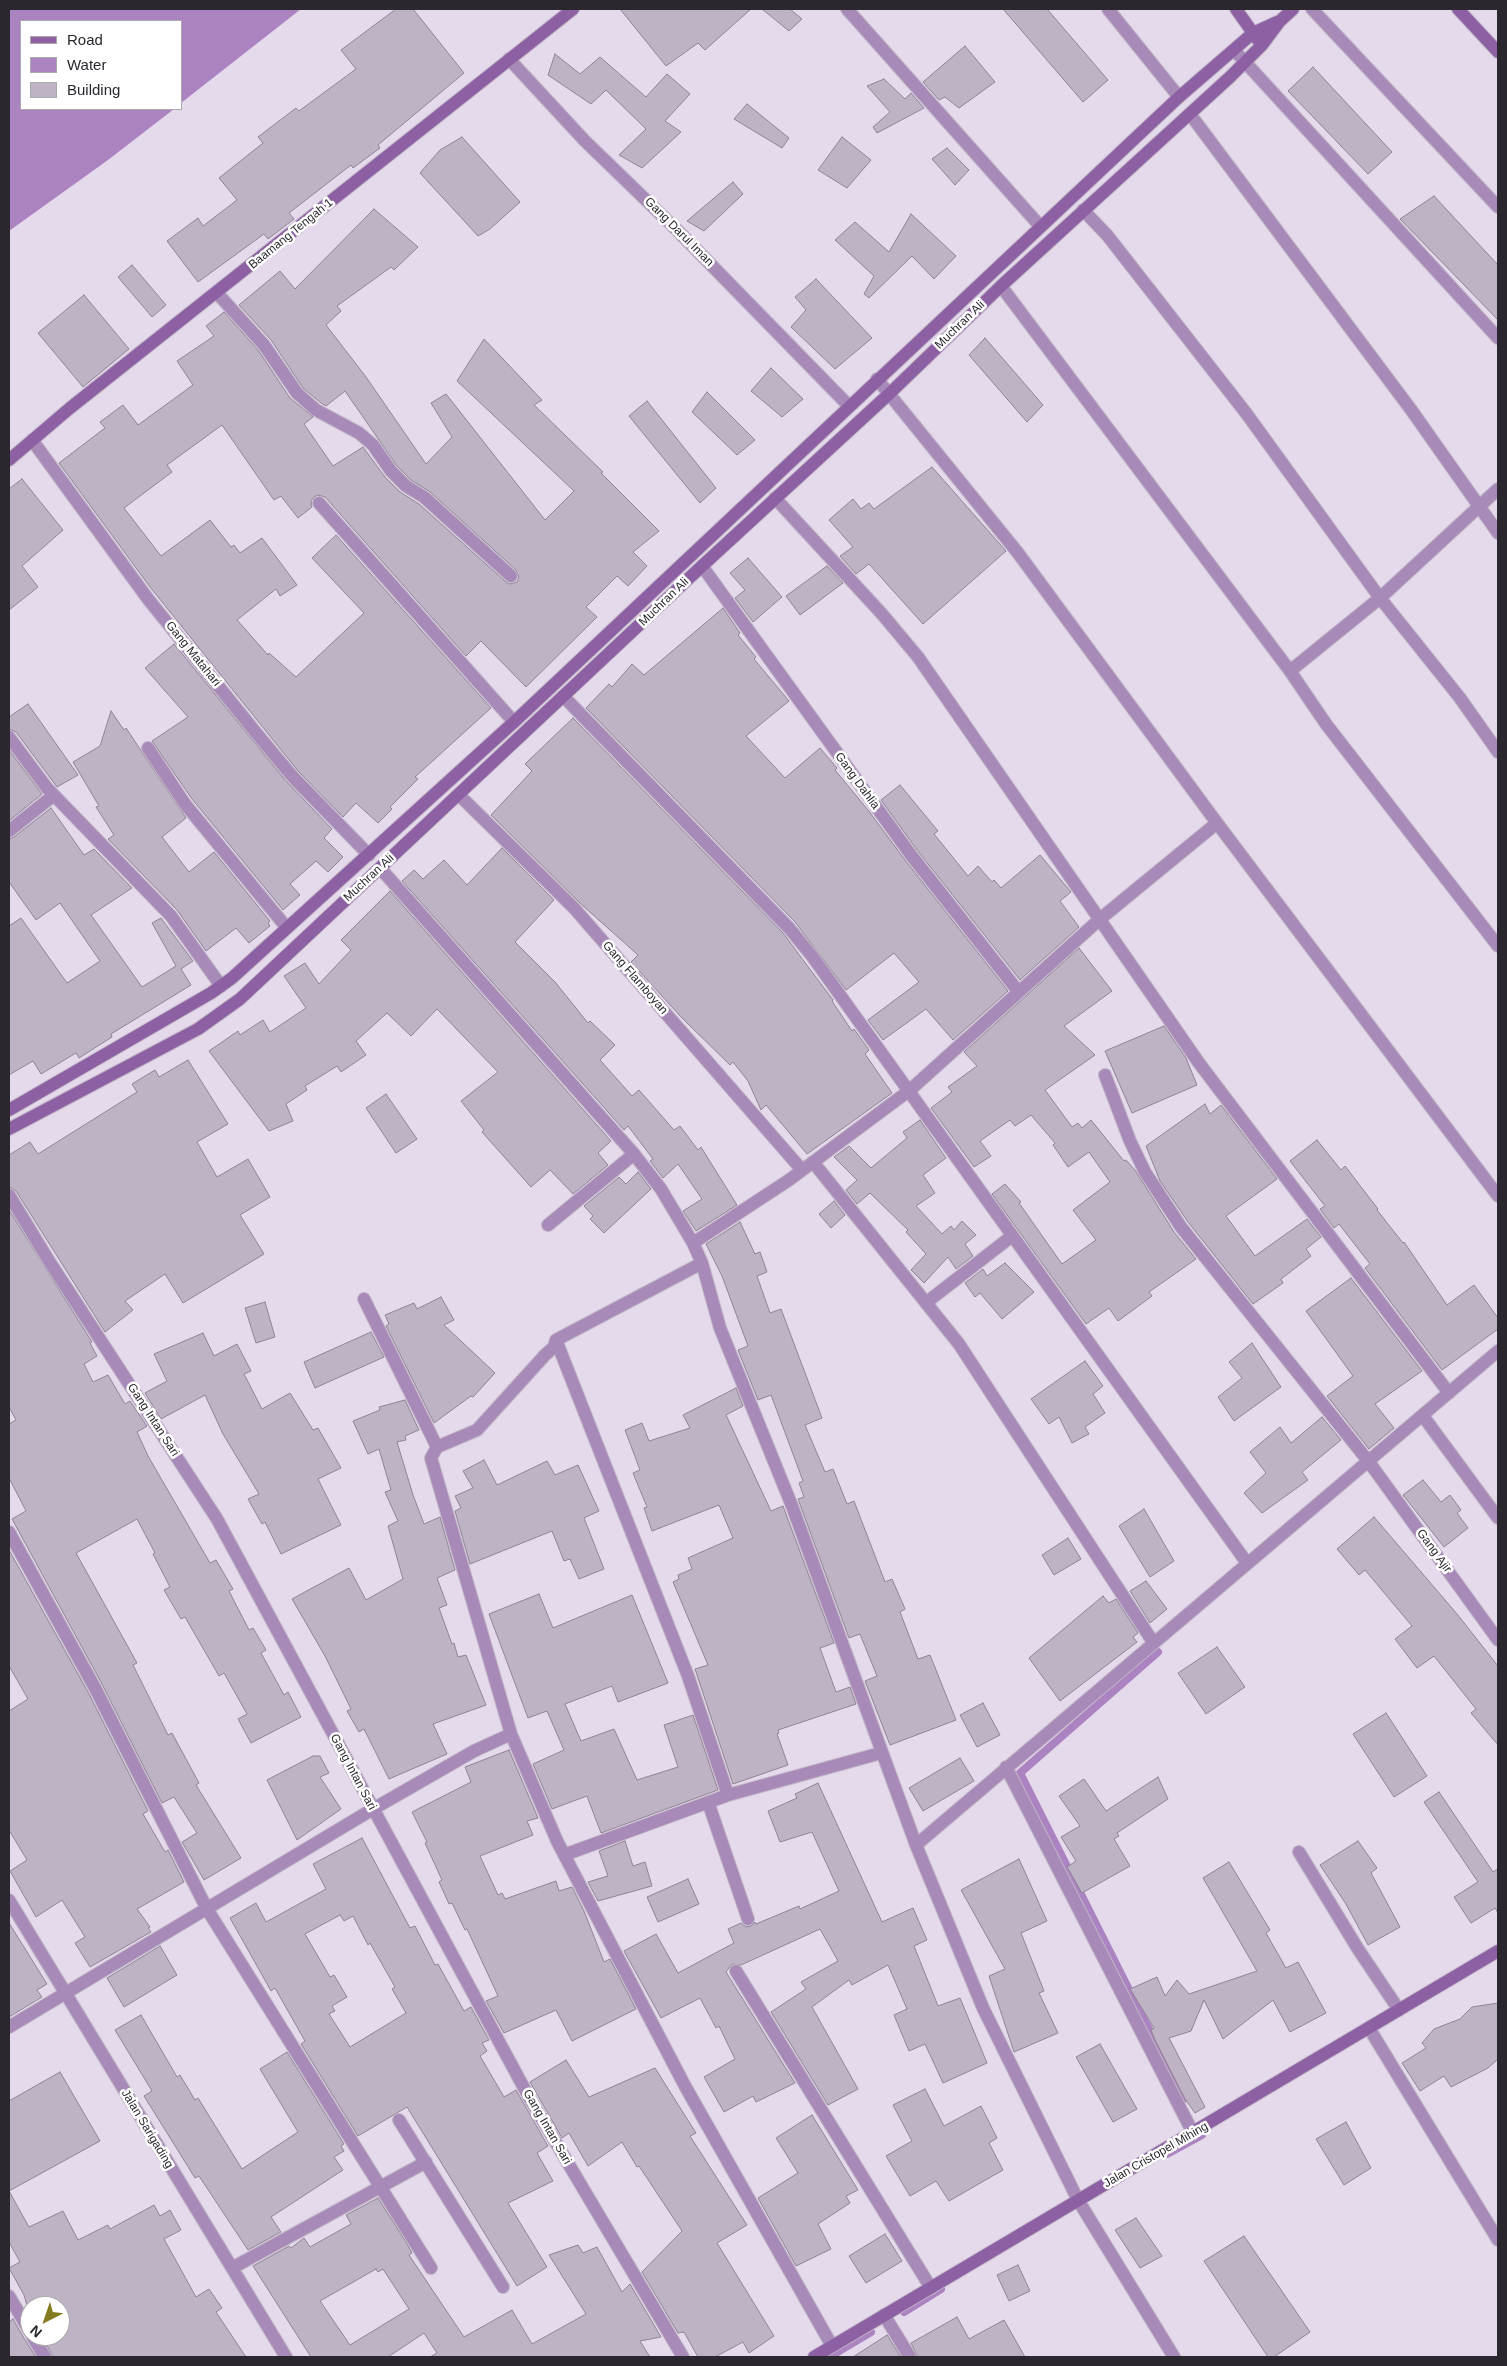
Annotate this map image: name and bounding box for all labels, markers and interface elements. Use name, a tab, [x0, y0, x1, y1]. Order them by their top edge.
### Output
legend	[20, 20, 182, 110]
text: Road	[67, 31, 103, 48]
text: Water	[67, 56, 106, 73]
text: Building	[67, 81, 120, 98]
street label: Gang Darul Iman	[642, 195, 716, 269]
street label: Baamang Tengah 1	[246, 196, 336, 272]
street label: Muchran Ali	[932, 298, 988, 352]
street label: Muchran Ali	[636, 575, 692, 629]
street label: Gang Matahari	[162, 619, 224, 689]
street label: Gang Dahlia	[832, 750, 882, 812]
street label: Muchran Ali	[341, 851, 397, 905]
street label: Gang Flamboyan	[599, 939, 671, 1017]
street label: Gang Intan Sari	[124, 1381, 182, 1459]
street label: Gang Ajir	[1413, 1527, 1455, 1575]
street label: Gang Intan Sari	[327, 1732, 379, 1812]
street label: Jalan Sarigading	[118, 2087, 176, 2171]
street label: Gang Intan Sari	[520, 2087, 574, 2167]
street label: Jalan Cristopel Mihing	[1101, 2119, 1211, 2191]
north arrow	[20, 2296, 70, 2346]
text: N	[27, 2322, 45, 2341]

